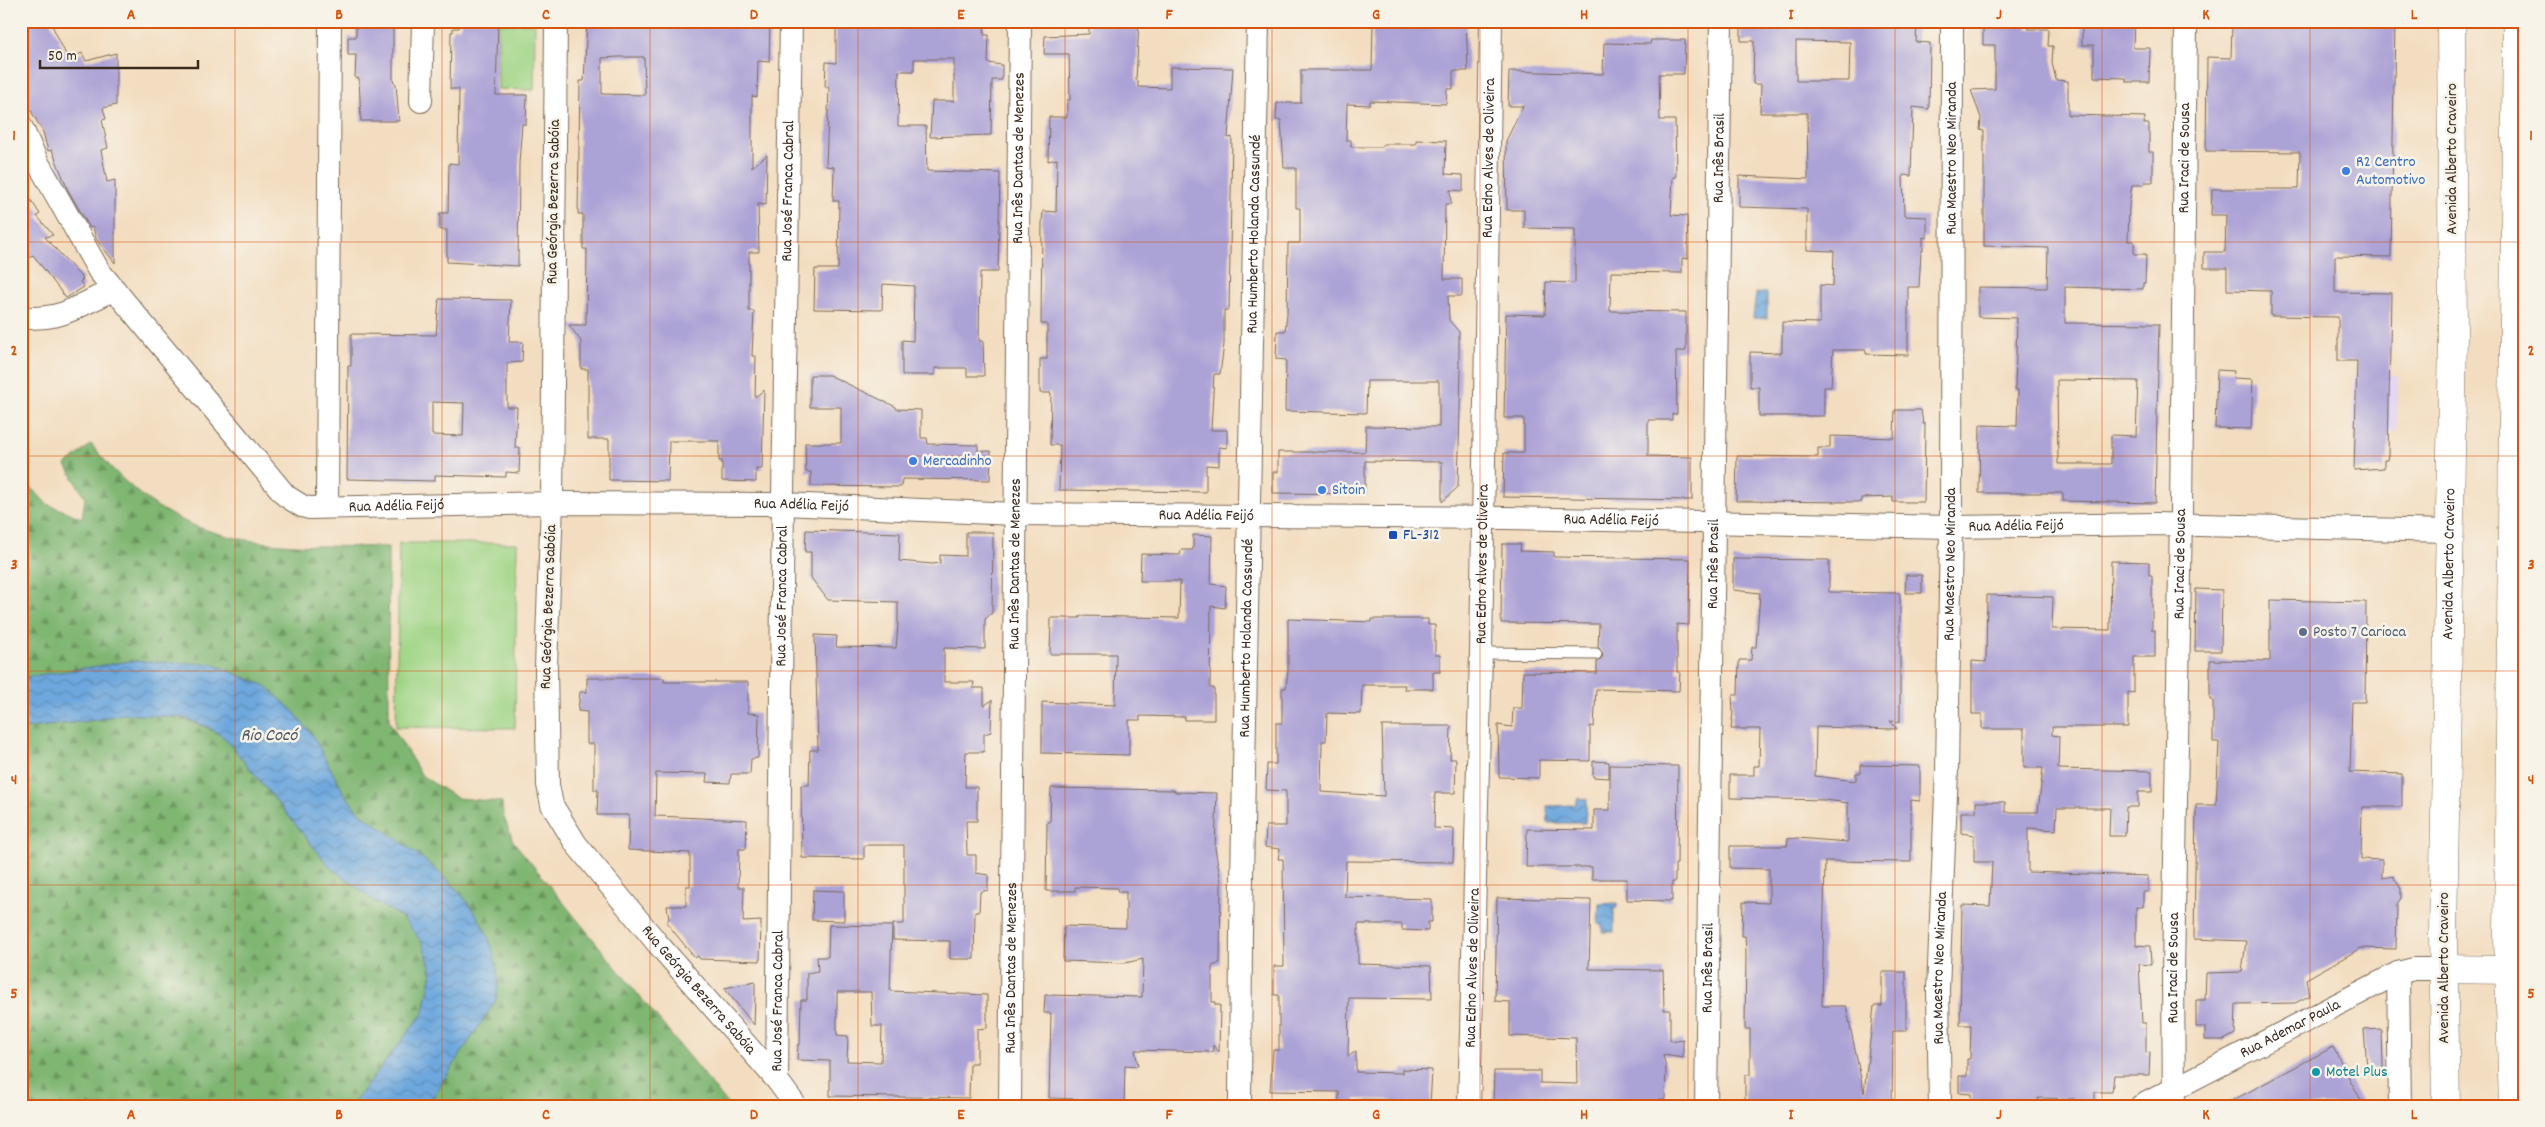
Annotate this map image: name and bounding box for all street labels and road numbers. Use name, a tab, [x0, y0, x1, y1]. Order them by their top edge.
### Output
street label: Rua Inês Dantas de Menezes	[1006, 72, 1031, 244]
street label: Rua Edno Alves de Oliveira	[1476, 78, 1502, 238]
street label: Rua Maestro Neo Miranda	[1940, 81, 1963, 235]
street label: Avenida Alberto Craveiro	[2441, 83, 2464, 235]
street label: Rua Iraci de Sousa	[2173, 102, 2197, 214]
street label: Rua Inês Brasil	[1707, 113, 1731, 203]
street label: Rua Geórgia Bezerra Sabóia	[541, 119, 567, 285]
street label: Rua José Franca Cabral	[775, 120, 801, 262]
street label: Rua Humberto Holanda Cassundé	[1241, 134, 1267, 334]
street label: Rua Inês Dantas de Menezes	[1003, 478, 1027, 650]
street label: Rua Edno Alves de Oliveira	[1470, 484, 1495, 644]
street label: Rua Maestro Neo Miranda	[1938, 487, 1963, 641]
street label: Avenida Alberto Craveiro	[2436, 488, 2462, 640]
street label: Rua Adélia Feijó	[754, 492, 850, 518]
street label: Rua Adélia Feijó	[349, 494, 444, 519]
street label: Rua Adélia Feijó	[1158, 504, 1254, 527]
street label: Rua Adélia Feijó	[1563, 508, 1659, 533]
street label: Rua Iraci de Sousa	[2168, 508, 2193, 620]
street label: Rua Adélia Feijó	[1968, 514, 2064, 538]
street label: Rua Inês Brasil	[1701, 519, 1726, 609]
street label: Rua Geórgia Bezerra Sabóia	[535, 524, 563, 690]
street label: Rua José Franca Cabral	[770, 525, 794, 667]
street label: Rua Humberto Holanda Cassundé	[1233, 538, 1260, 738]
street label: Rua Inês Dantas de Menezes	[999, 882, 1024, 1054]
street label: Rua Edno Alves de Oliveira	[1459, 887, 1486, 1048]
street label: Rua Maestro Neo Miranda	[1926, 891, 1954, 1045]
street label: Avenida Alberto Craveiro	[2433, 892, 2456, 1044]
street label: Rua Iraci de Sousa	[2161, 912, 2186, 1024]
street label: Rua Geórgia Bezerra Sabóia	[636, 920, 762, 1060]
street label: Rua Inês Brasil	[1696, 923, 1720, 1013]
street label: Rua José Franca Cabral	[766, 930, 790, 1072]
street label: Rua Ademar Paula	[2236, 993, 2345, 1064]

